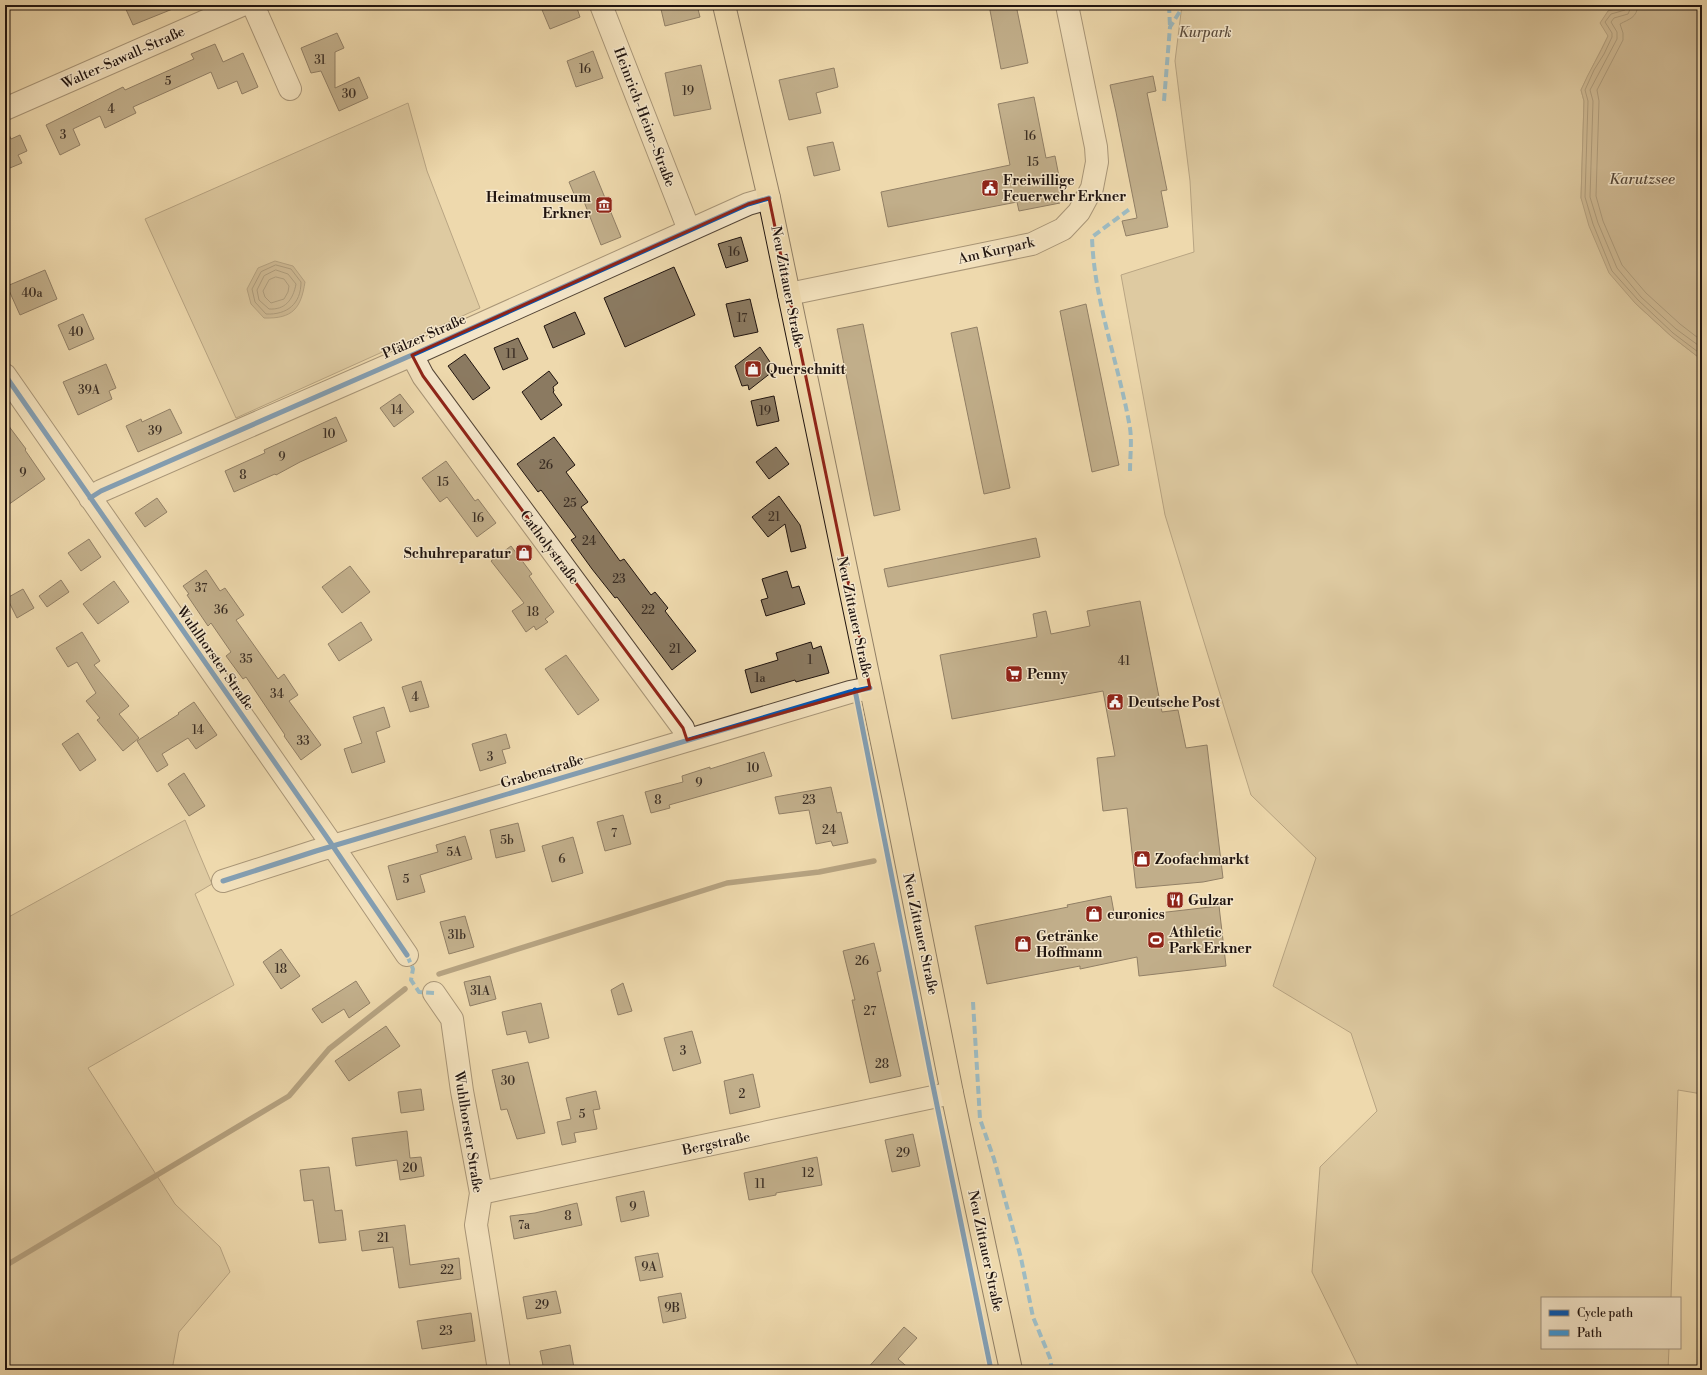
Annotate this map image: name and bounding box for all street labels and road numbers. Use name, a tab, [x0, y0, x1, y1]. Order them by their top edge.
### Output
street label: Walter-Sawall-Straße	[58, 23, 188, 94]
street label: Heinrich-Heine-Straße	[609, 45, 679, 190]
street label: Neu Zittauer Straße	[766, 225, 808, 350]
street label: Am Kurpark	[955, 233, 1037, 269]
street label: Pfälzer Straße	[380, 310, 469, 363]
street label: Catholystraße	[515, 507, 583, 588]
street label: Neu Zittauer Straße	[832, 555, 876, 680]
street label: Wuhlhorster Straße	[172, 602, 258, 714]
street label: Grabenstraße	[499, 751, 586, 793]
street label: Neu Zittauer Straße	[898, 872, 942, 997]
street label: Wuhlhorster Straße	[449, 1069, 487, 1194]
street label: Bergstraße	[679, 1128, 752, 1160]
street label: Neu Zittauer Straße	[963, 1189, 1007, 1314]

